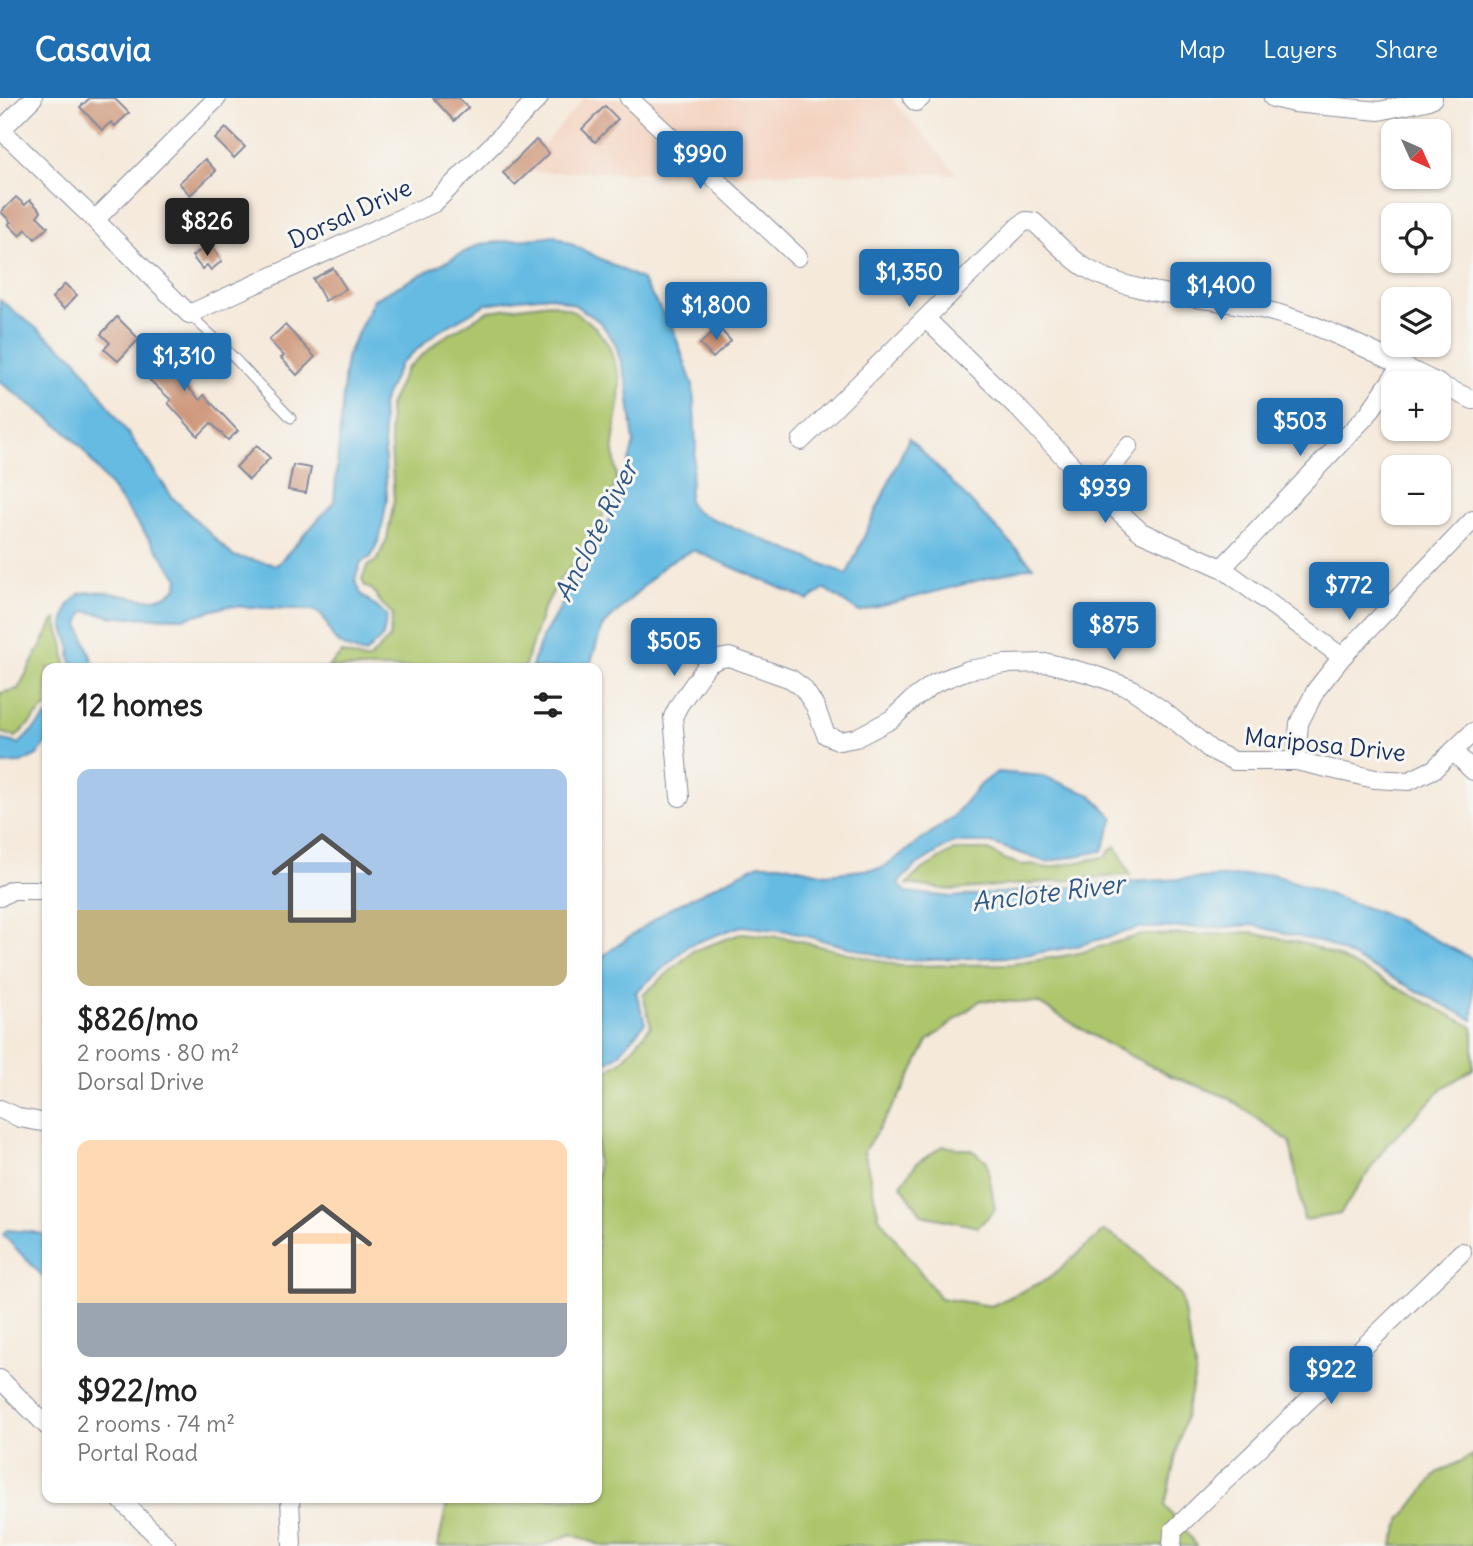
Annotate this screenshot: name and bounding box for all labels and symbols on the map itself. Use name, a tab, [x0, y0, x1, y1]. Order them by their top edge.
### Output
north arrow	[1381, 119, 1451, 189]
pin: $990	[659, 132, 741, 191]
street label: Dorsal Drive	[283, 171, 416, 255]
pin: $826	[166, 198, 248, 258]
pin: $1,350	[852, 250, 966, 309]
pin: $1,400	[1164, 262, 1278, 322]
pin: $1,800	[659, 282, 773, 342]
pin: $1,310	[127, 334, 241, 393]
pin: $503	[1259, 398, 1341, 458]
water label: Anclote River	[546, 452, 647, 607]
pin: $939	[1064, 466, 1146, 525]
pin: $772	[1308, 562, 1390, 622]
pin: $875	[1073, 602, 1155, 662]
pin: $505	[633, 618, 715, 678]
street label: Mariposa Drive	[1243, 721, 1407, 767]
water label: Anclote River	[970, 866, 1129, 918]
pin: $922	[1290, 1346, 1372, 1406]

